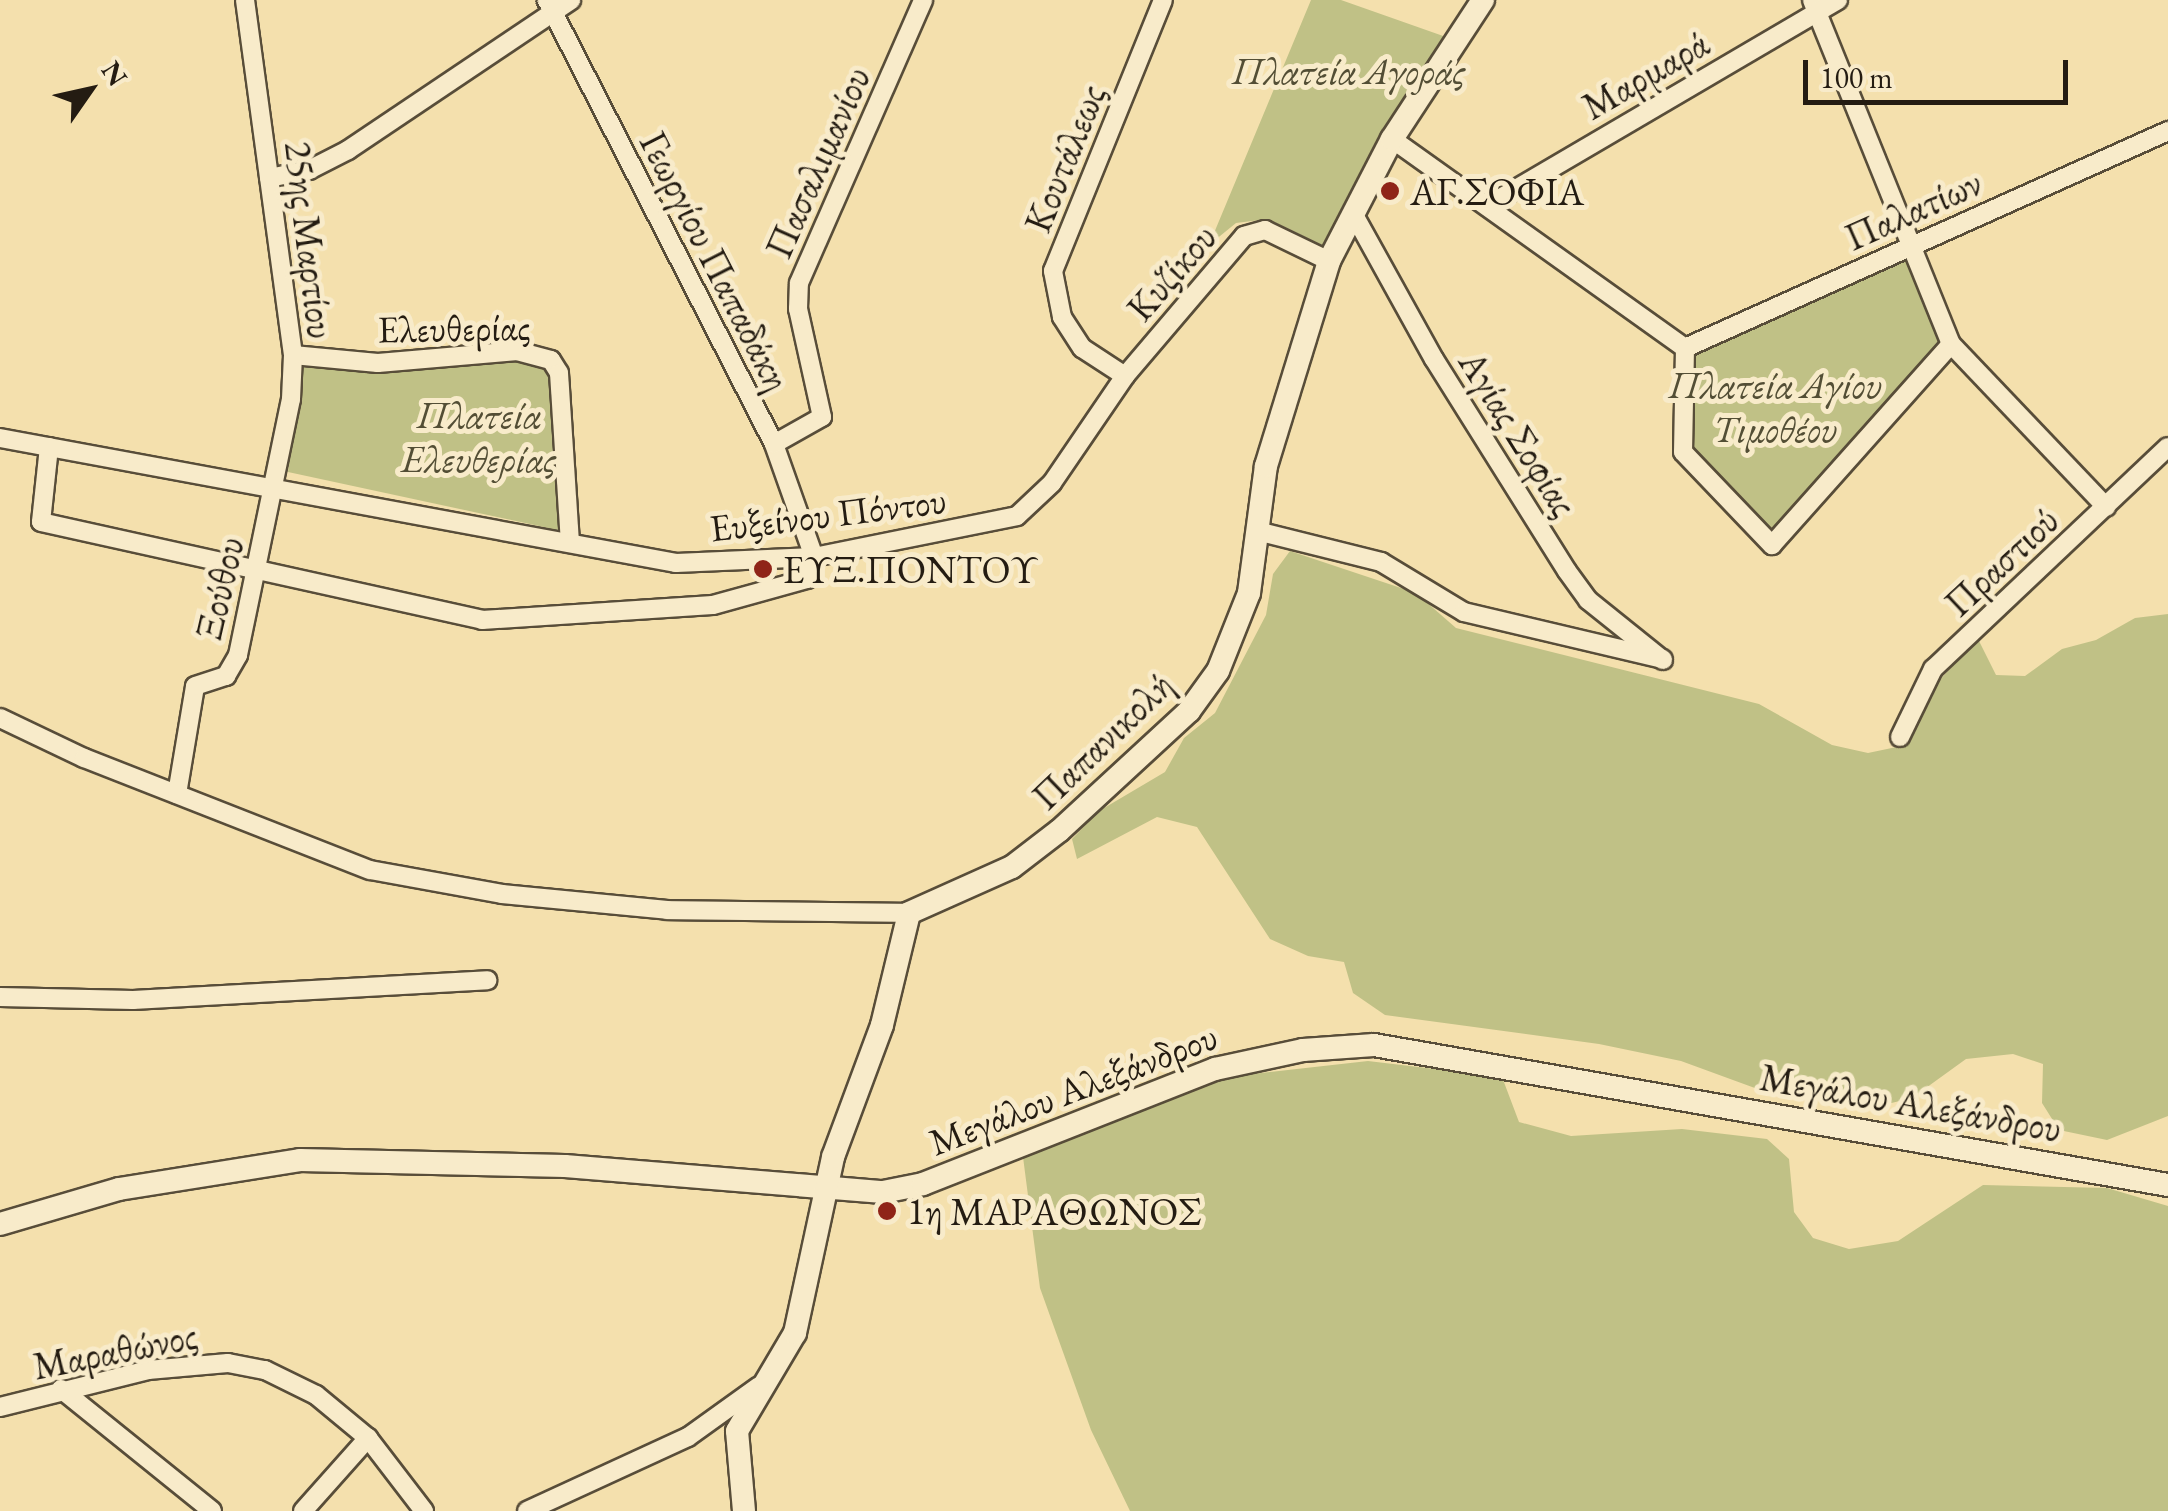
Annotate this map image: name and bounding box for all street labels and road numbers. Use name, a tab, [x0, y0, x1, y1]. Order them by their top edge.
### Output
street label: Μαρμαρά	[1574, 20, 1716, 128]
street label: Πασαλιμανίου	[755, 59, 879, 265]
street label: Κουτάλεως	[1014, 77, 1114, 239]
street label: Γεωργίου Παπαδάκη	[631, 124, 801, 398]
street label: 25ης Μαρτίου	[275, 139, 345, 341]
street label: Παλατίων	[1837, 159, 1989, 259]
street label: Κυζίκου	[1117, 214, 1225, 330]
street label: Ελευθερίας	[377, 304, 531, 352]
street label: Αγίας Σοφίας	[1450, 341, 1588, 525]
street label: Ευξείνου Πόντου	[707, 477, 949, 551]
street label: Πραστιού	[1935, 497, 2067, 625]
street label: Ξούθου	[185, 532, 253, 644]
street label: Παπανικολή	[1022, 662, 1182, 818]
street label: Μεγάλου Αλεξάνδρου	[922, 1013, 1224, 1165]
street label: Μεγάλου Αλεξάνδρου	[1757, 1053, 2065, 1151]
street label: Μαραθώνος	[29, 1312, 201, 1388]

